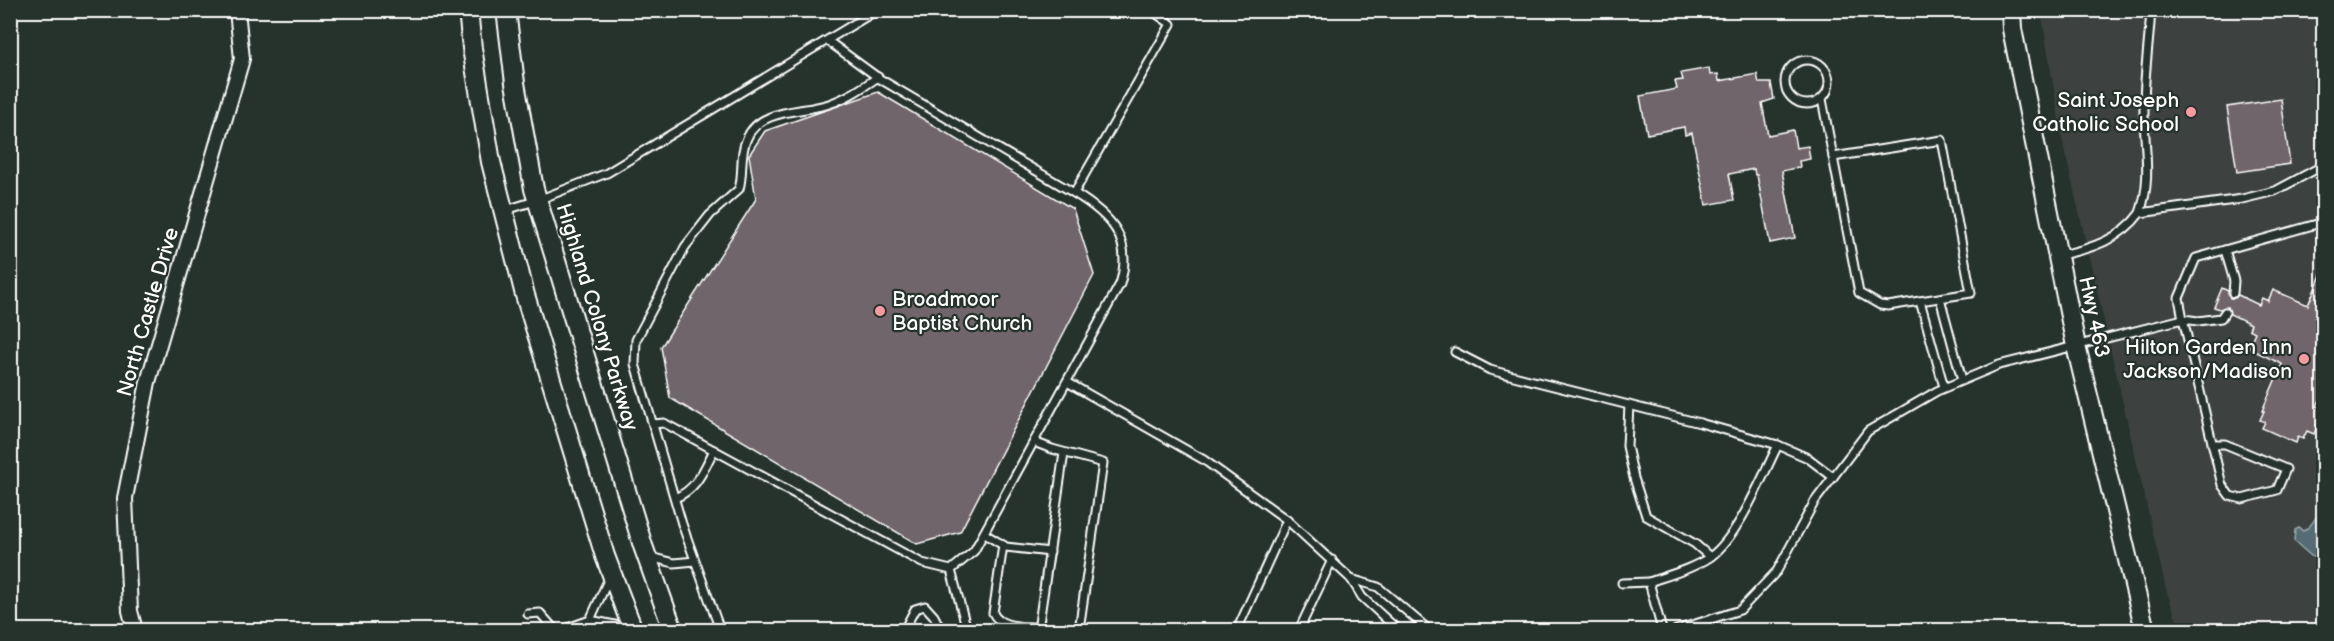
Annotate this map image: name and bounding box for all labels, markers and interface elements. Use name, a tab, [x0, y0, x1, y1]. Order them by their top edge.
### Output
place label: Saint Joseph Catholic School	[2032, 88, 2179, 137]
marker: Saint Joseph Catholic School	[2184, 105, 2198, 119]
street label: Highland Colony Parkway	[550, 200, 644, 434]
street label: North Castle Drive	[112, 224, 184, 400]
street label: Hwy 463	[2073, 274, 2115, 360]
place label: Broadmoor Baptist Church	[892, 287, 1032, 336]
marker: Broadmoor Baptist Church	[873, 304, 887, 318]
place label: Hilton Garden Inn Jackson/Madison	[2123, 335, 2292, 384]
marker: Hilton Garden Inn Jackson/Madison	[2297, 352, 2311, 366]

